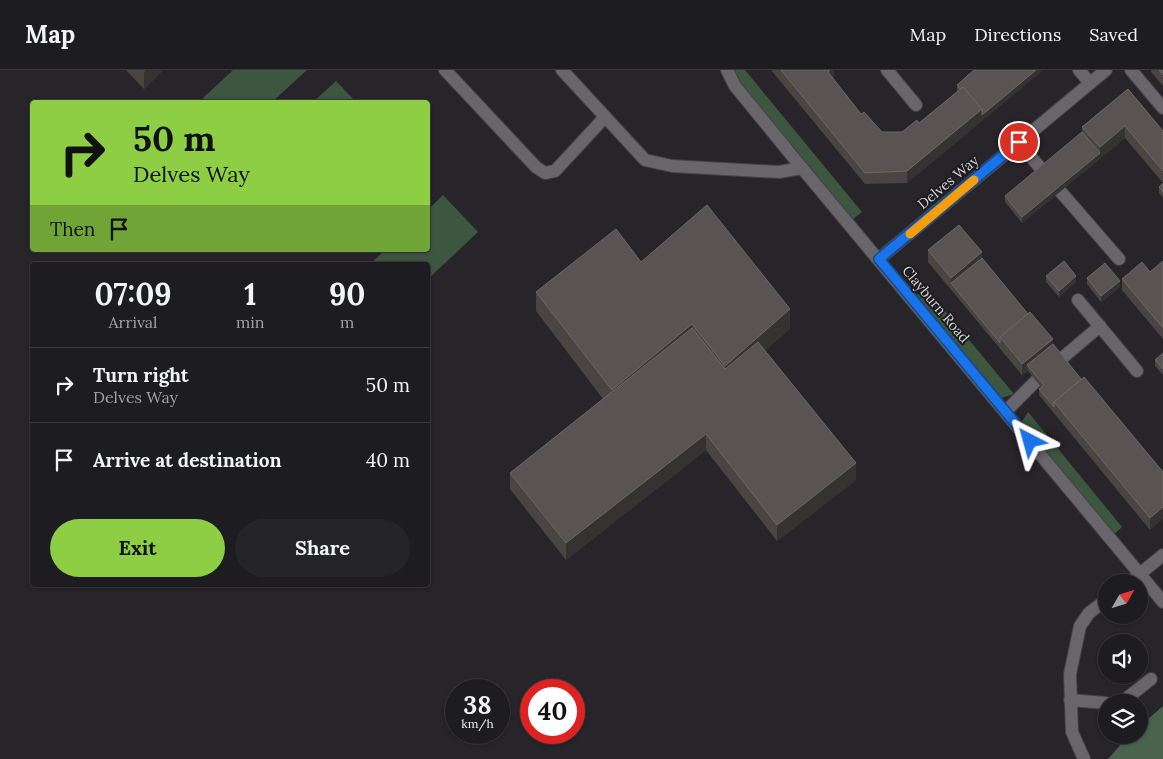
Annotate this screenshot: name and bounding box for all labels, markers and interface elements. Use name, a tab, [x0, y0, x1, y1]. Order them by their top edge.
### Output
text: Map	[25, 19, 75, 50]
text: Map	[910, 23, 946, 46]
text: Directions	[974, 23, 1061, 46]
text: Saved	[1089, 23, 1138, 46]
text: 50 m	[133, 116, 216, 161]
icon: right	[50, 120, 115, 185]
pin	[998, 121, 1040, 163]
icon: arrive	[1005, 128, 1033, 156]
street label: Delves Way	[914, 151, 983, 213]
text: Delves Way	[133, 160, 250, 188]
icon: arrive	[105, 215, 133, 243]
text: Then	[50, 217, 95, 241]
street label: Clayburn Road	[898, 262, 974, 346]
text: 07:09	[95, 275, 172, 313]
text: 1	[244, 275, 256, 313]
text: 90	[329, 275, 365, 313]
text: Arrival	[109, 312, 157, 332]
text: min	[236, 312, 265, 332]
text: m	[340, 312, 354, 332]
text: Turn right	[93, 363, 189, 387]
icon: right	[50, 371, 78, 399]
text: 50 m	[366, 373, 410, 397]
text: Delves Way	[93, 387, 178, 407]
position arrow	[1003, 414, 1055, 466]
icon: arrive	[50, 446, 78, 474]
text: Arrive at destination	[93, 448, 282, 472]
text: 40 m	[366, 448, 410, 472]
button: Exit	[50, 519, 225, 577]
button: Share	[235, 519, 410, 577]
north arrow	[1098, 574, 1148, 624]
map controls	[1098, 574, 1148, 744]
button: sound	[1098, 634, 1148, 684]
speed limit sign: 40	[520, 679, 585, 744]
text: 38	[463, 689, 492, 721]
button: layers	[1098, 694, 1148, 744]
text: km/h	[461, 716, 494, 731]

